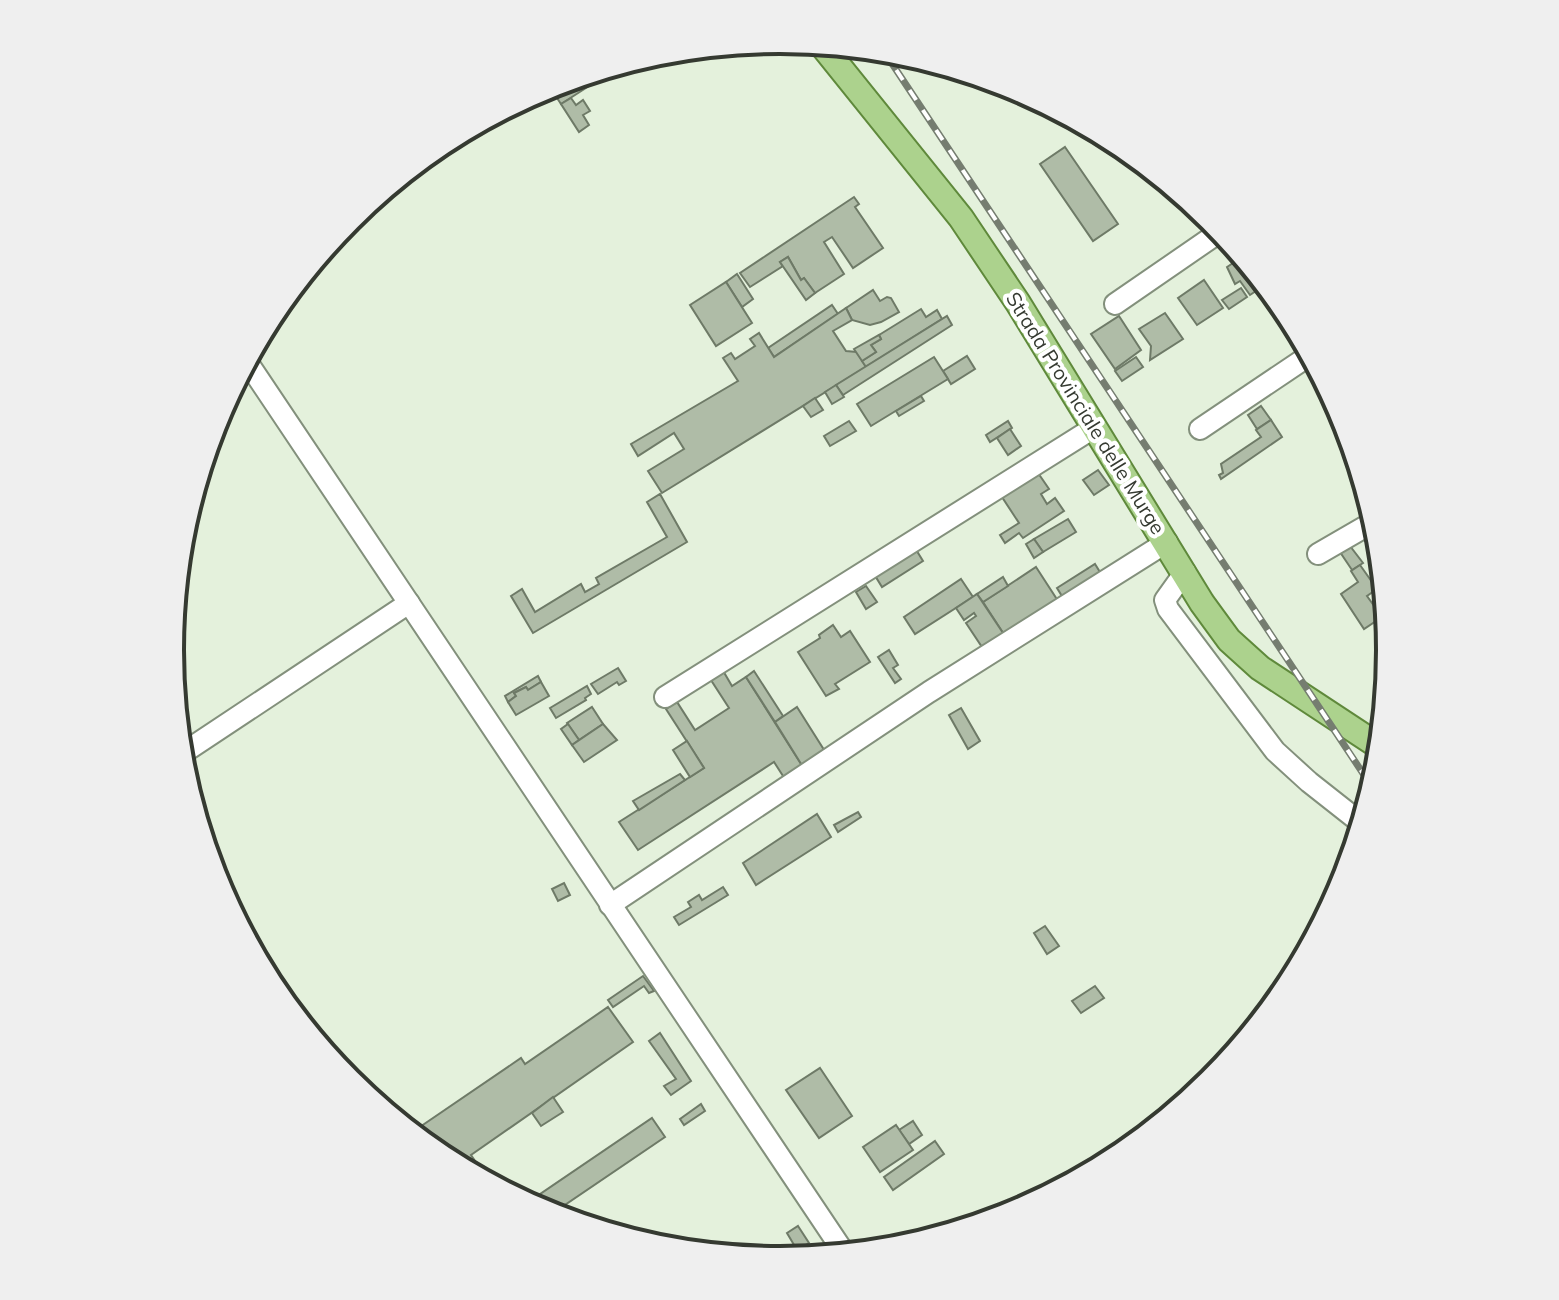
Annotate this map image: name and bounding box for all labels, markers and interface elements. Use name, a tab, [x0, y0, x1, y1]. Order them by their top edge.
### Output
street label: Strada Provinciale delle Murge	[1001, 287, 1171, 539]

